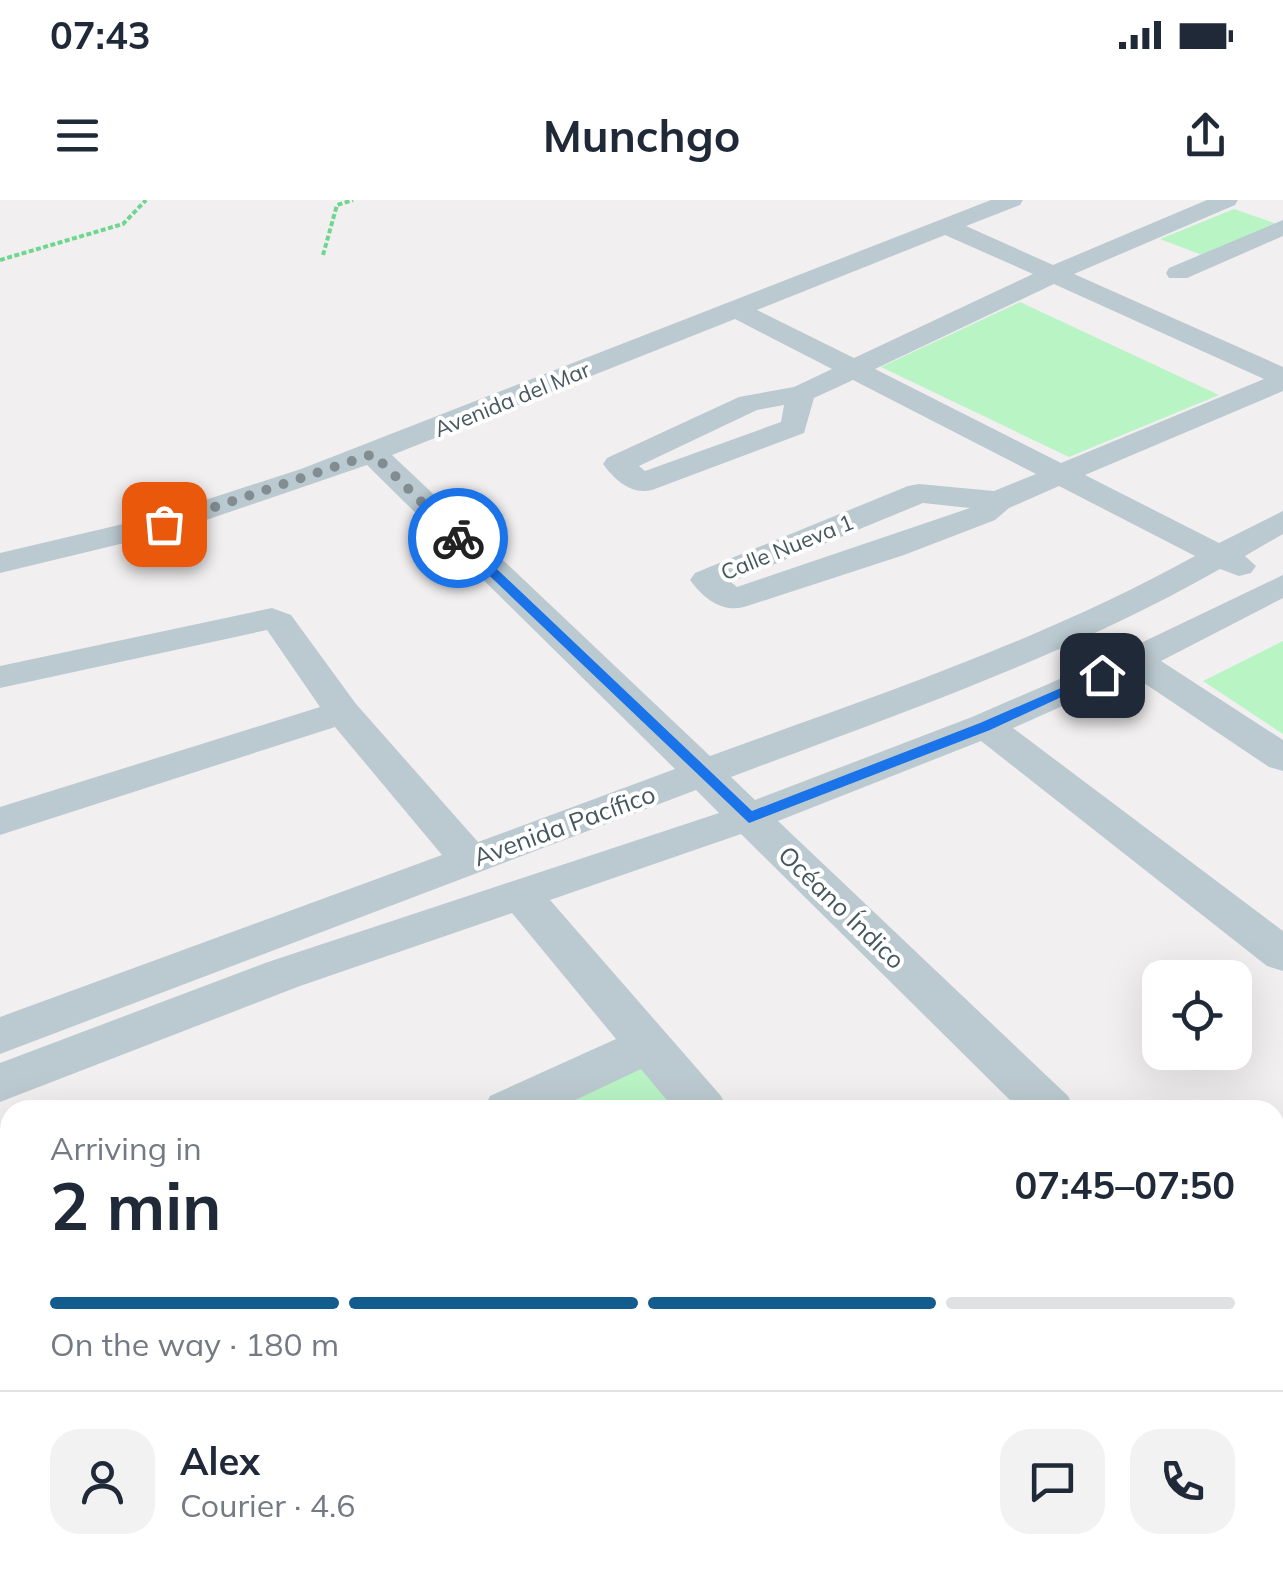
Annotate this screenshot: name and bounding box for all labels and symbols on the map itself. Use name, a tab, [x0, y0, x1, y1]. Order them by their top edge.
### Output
street label: Avenida del Mar	[430, 355, 594, 443]
pin	[122, 482, 207, 567]
courier	[408, 488, 508, 588]
street label: Calle Nueva 1	[717, 508, 857, 586]
pin	[1060, 633, 1145, 718]
street label: Avenida Pacífico	[469, 778, 659, 872]
street label: Océano Índico	[772, 839, 912, 975]

